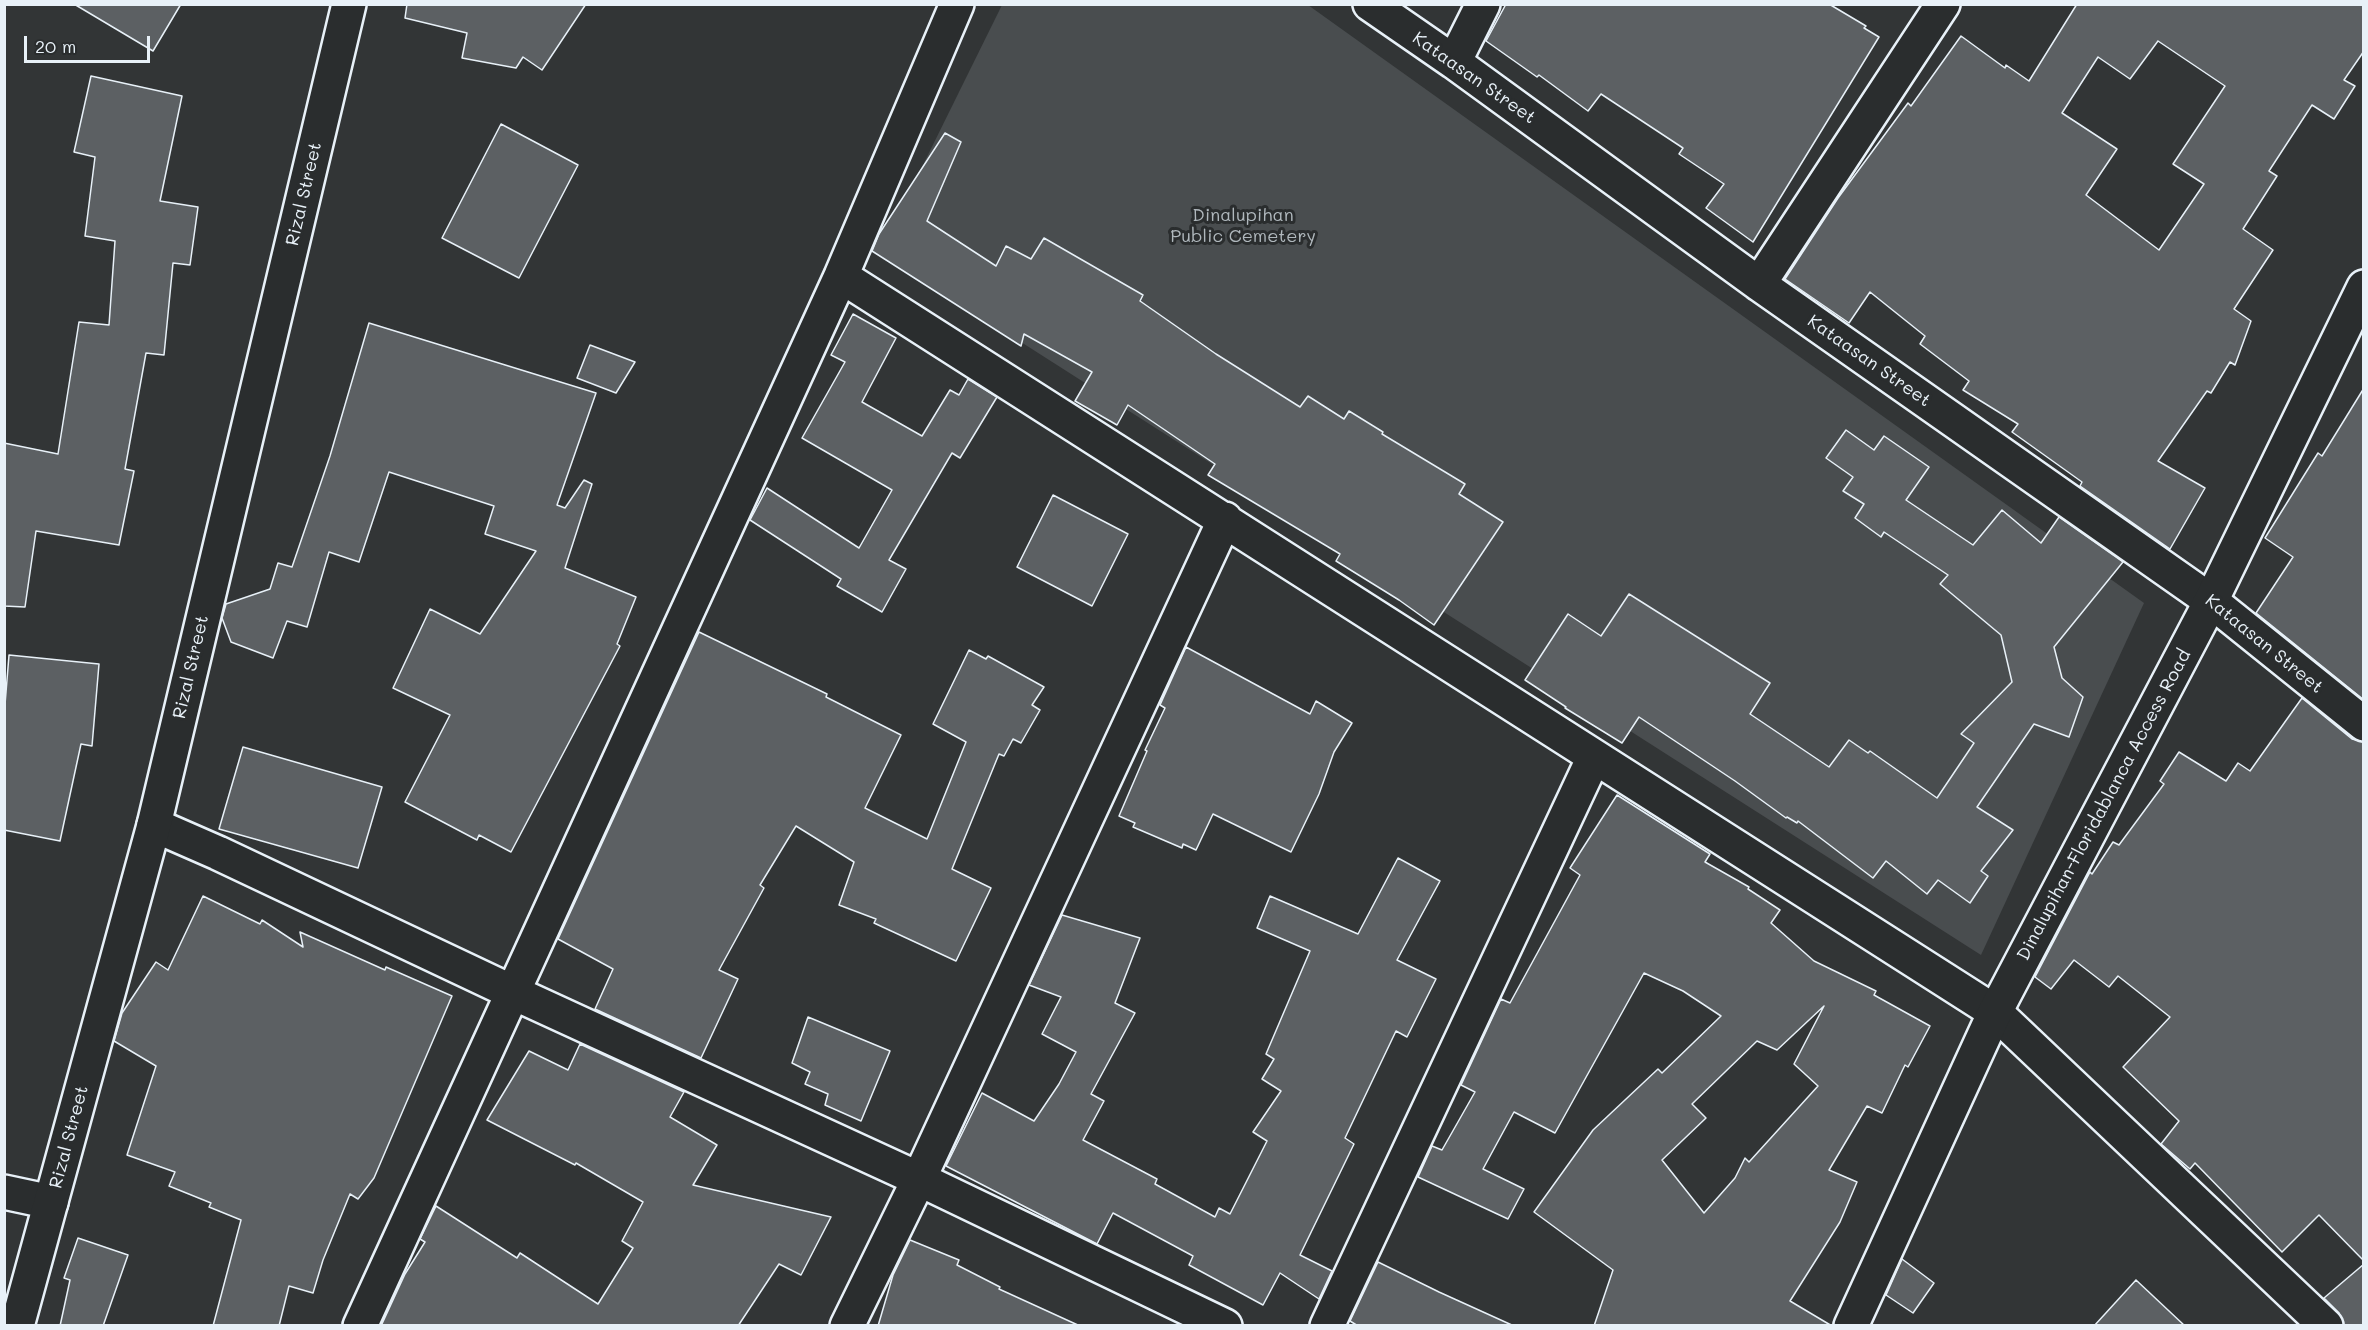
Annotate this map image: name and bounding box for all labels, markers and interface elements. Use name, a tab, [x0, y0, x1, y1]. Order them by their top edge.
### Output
scale bar	[27, 24, 153, 62]
street label: Kataasan Street	[1408, 27, 1540, 129]
text: 20 m	[35, 34, 76, 58]
street label: Rizal Street	[282, 140, 326, 248]
park label: Dinalupihan Public Cemetery	[1170, 204, 1316, 246]
street label: Kataasan Street	[1803, 310, 1935, 412]
street label: Kataasan Street	[2201, 590, 2327, 698]
street label: Rizal Street	[169, 613, 213, 721]
street label: Dinalupihan-Floridablanca Access Road	[2013, 646, 2195, 964]
street label: Rizal Street	[45, 1083, 93, 1191]

